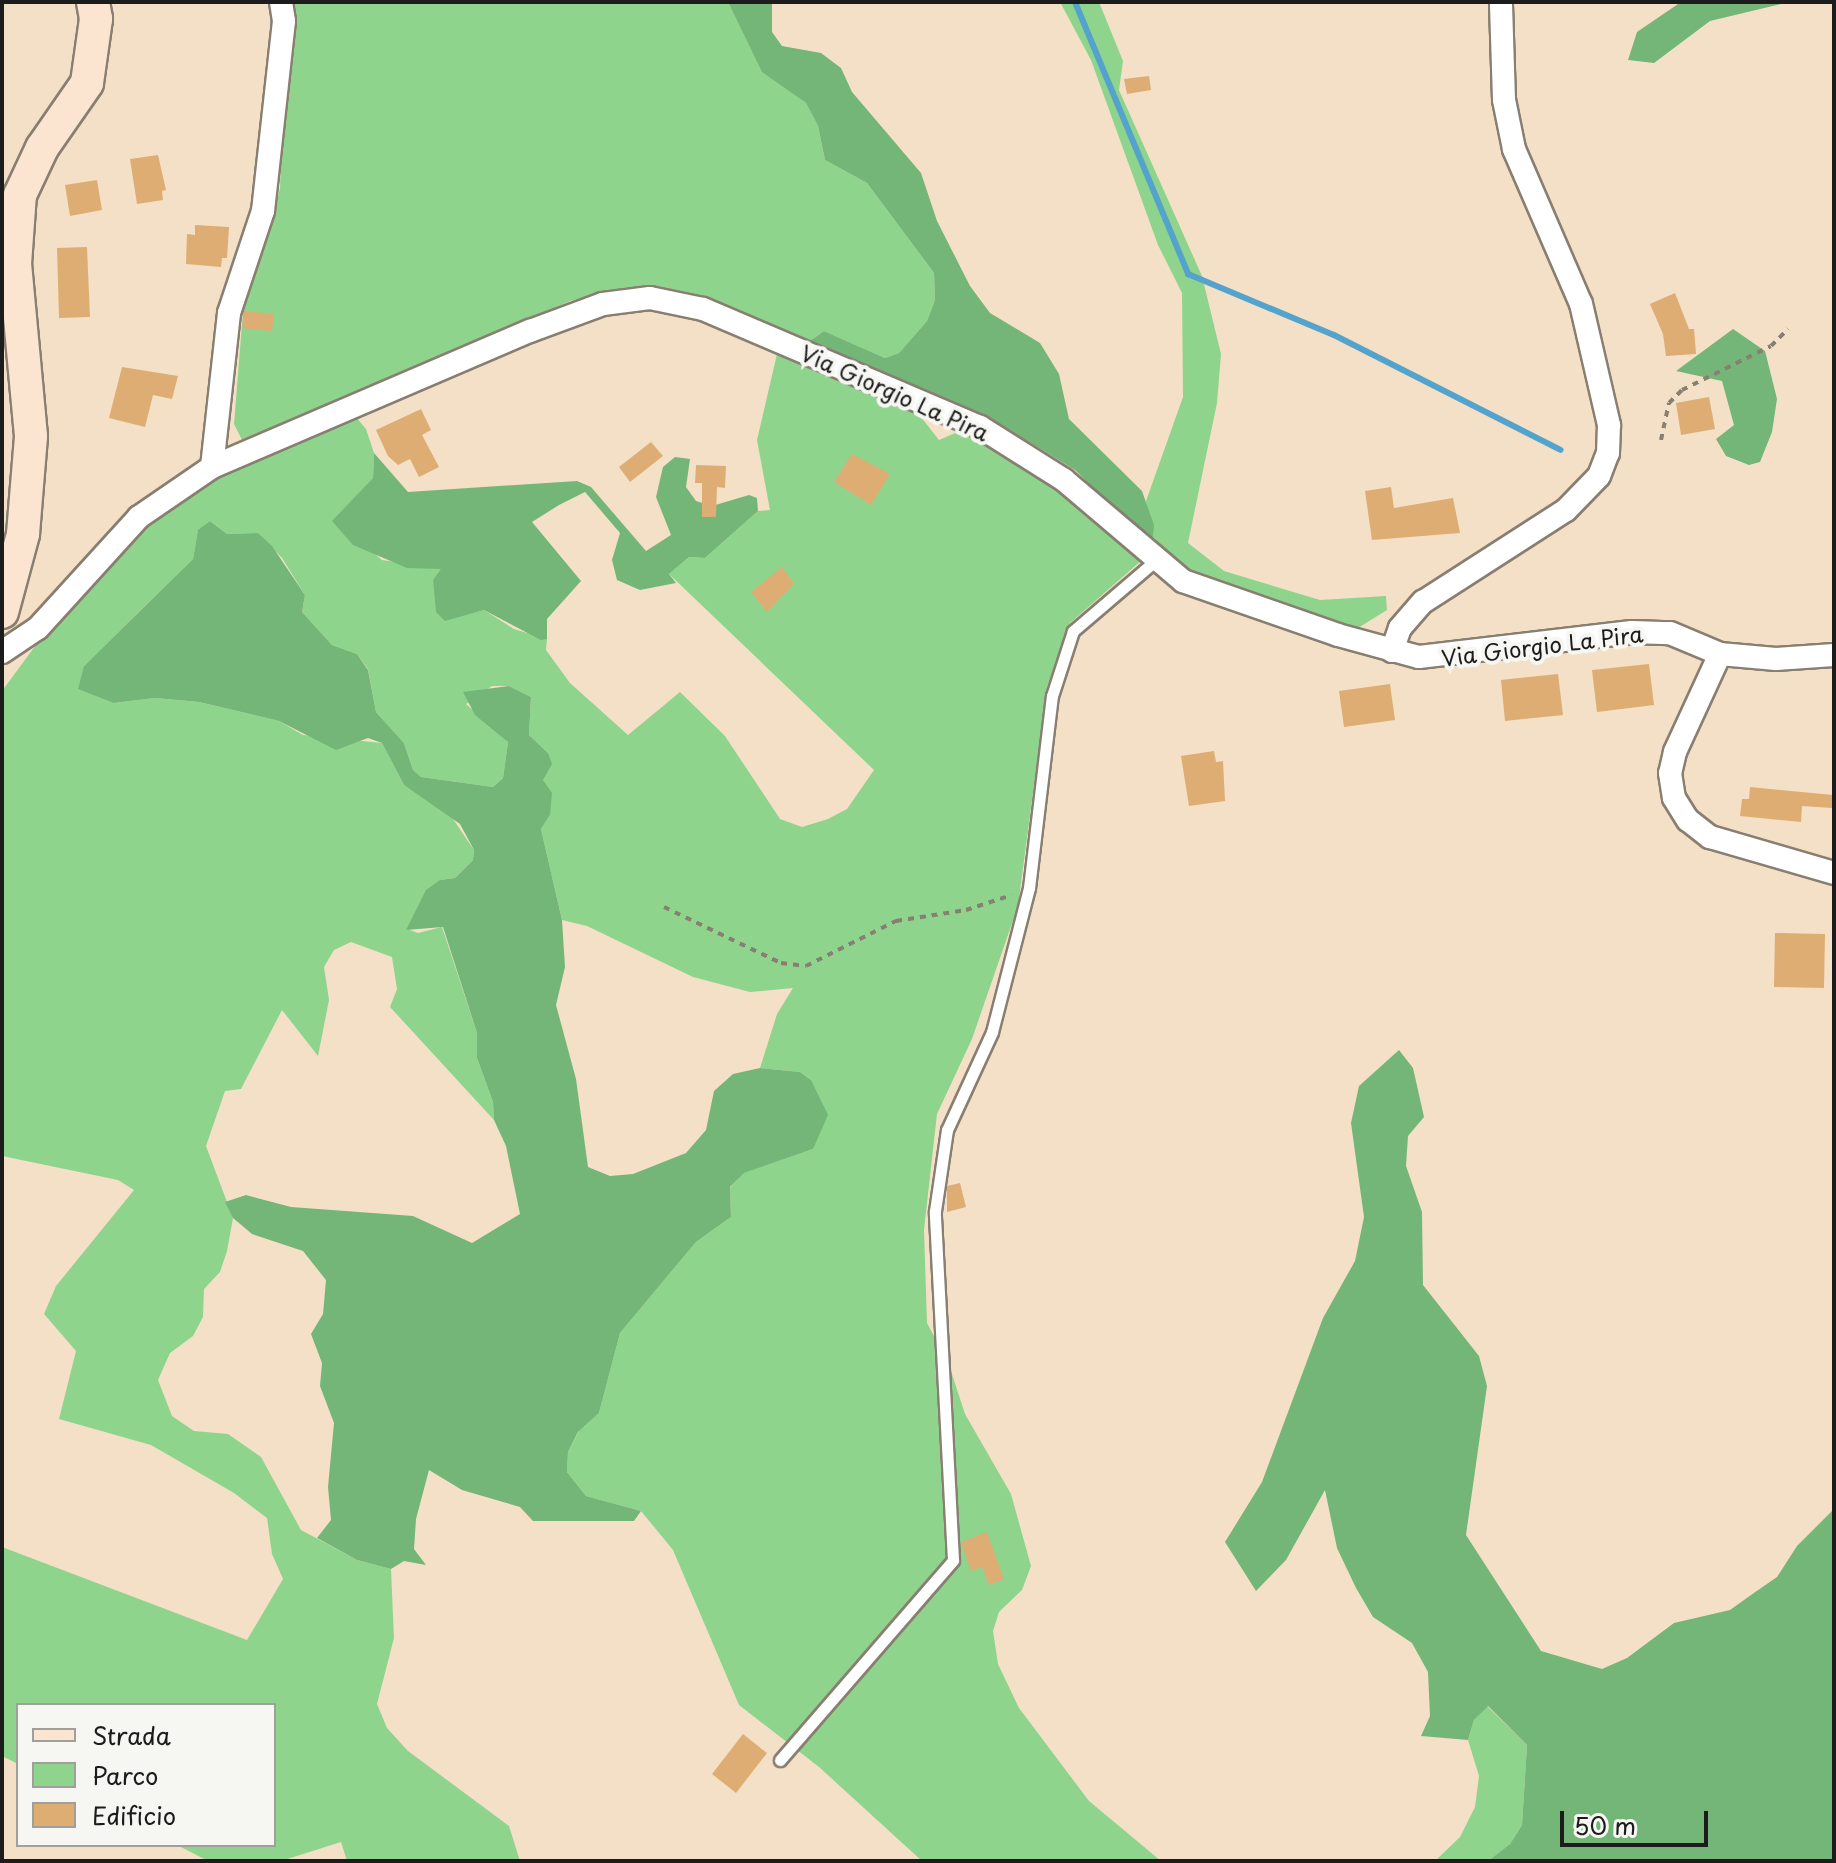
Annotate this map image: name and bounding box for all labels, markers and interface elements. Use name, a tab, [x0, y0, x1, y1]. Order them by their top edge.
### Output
street label: Via Giorgio La Pira	[796, 338, 994, 446]
street label: Via Giorgio La Pira	[1439, 619, 1645, 671]
legend	[16, 1703, 276, 1847]
text: Strada	[92, 1717, 171, 1753]
text: Parco	[92, 1757, 158, 1793]
scale bar	[1564, 1795, 1712, 1845]
text: Edificio	[92, 1797, 176, 1833]
text: 50 m	[1574, 1807, 1636, 1843]

